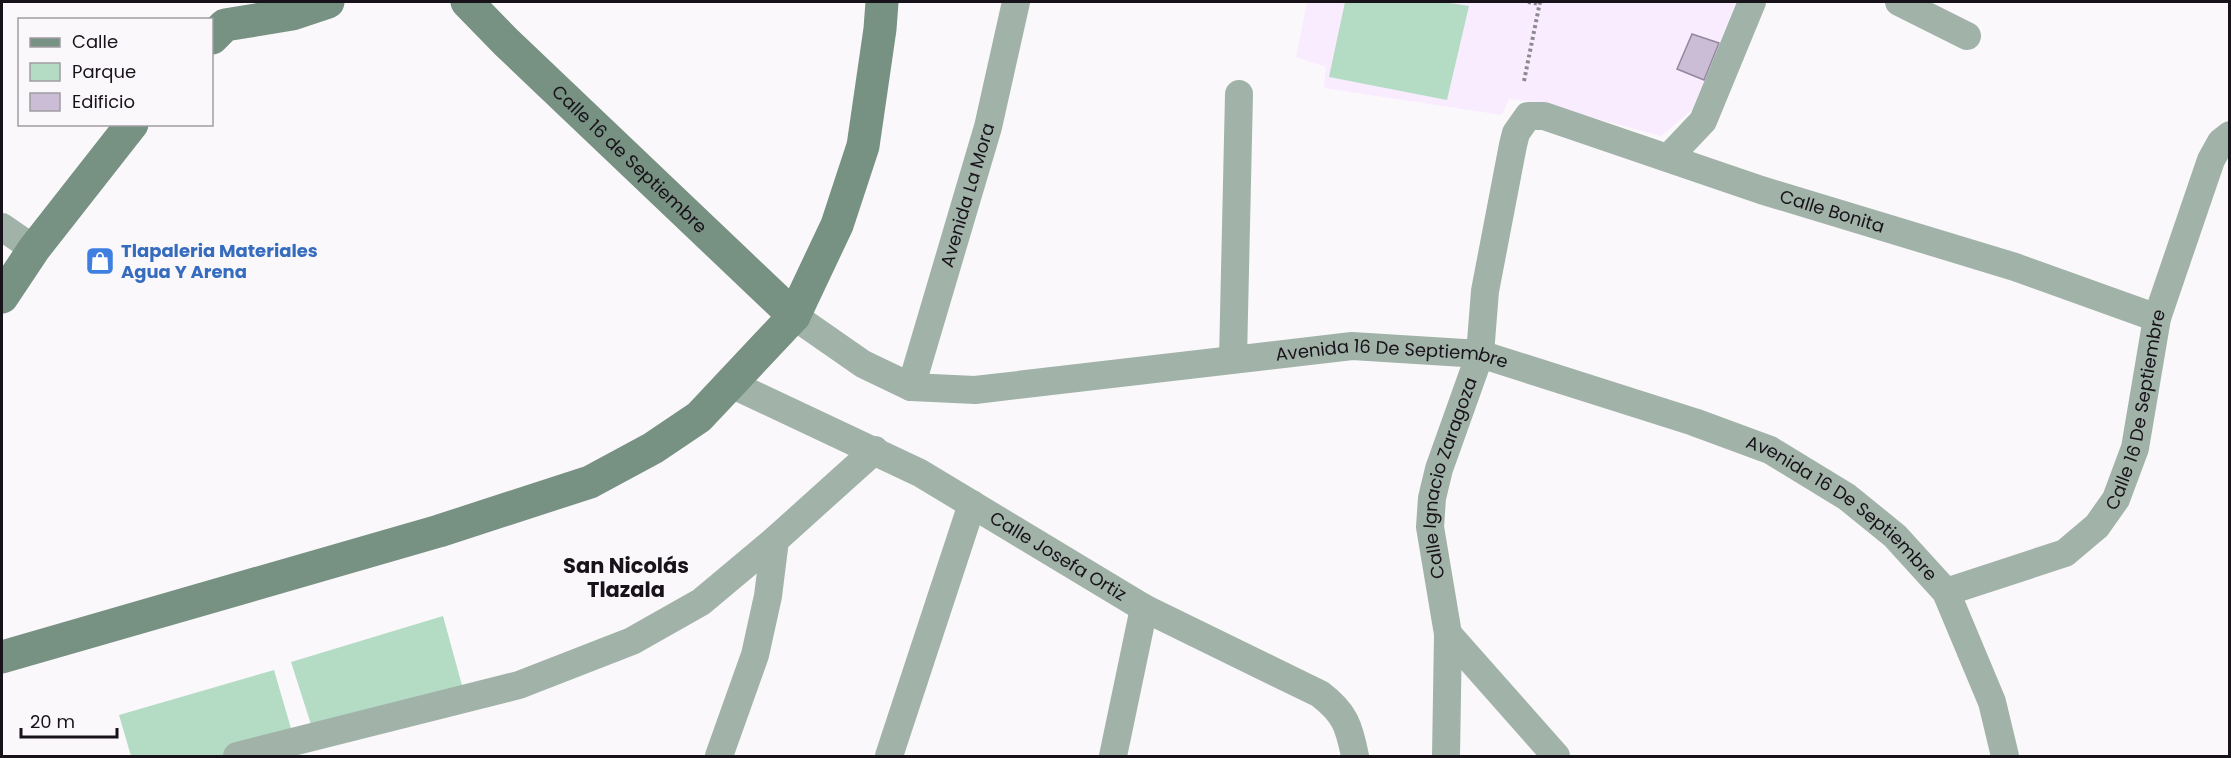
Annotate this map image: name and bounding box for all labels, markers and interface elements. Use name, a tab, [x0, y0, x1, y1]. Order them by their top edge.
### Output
legend	[18, 18, 213, 126]
text: Calle	[72, 29, 118, 54]
text: Parque	[72, 59, 136, 84]
street label: Calle 16 de Septiembre	[546, 79, 713, 239]
text: Edificio	[72, 89, 135, 114]
street label: Avenida La Mora	[934, 120, 1000, 270]
street label: Calle Bonita	[1777, 183, 1888, 239]
place label: Tlapaleria Materiales Agua Y Arena	[121, 238, 318, 284]
shop icon: Tlapaleria Materiales Agua Y Arena	[84, 245, 116, 277]
street label: Calle 16 De Septiembre	[2099, 305, 2171, 515]
street label: Avenida 16 De Septiembre	[1274, 333, 1511, 374]
street label: Calle Ignacio Zaragoza	[1417, 374, 1483, 581]
street label: Avenida 16 De Septiembre	[1743, 429, 1943, 586]
street label: Calle Josefa Ortiz	[985, 505, 1131, 607]
district label: San Nicolás Tlazala	[563, 551, 689, 604]
scale bar	[21, 701, 117, 739]
text: 20 m	[30, 709, 75, 734]

